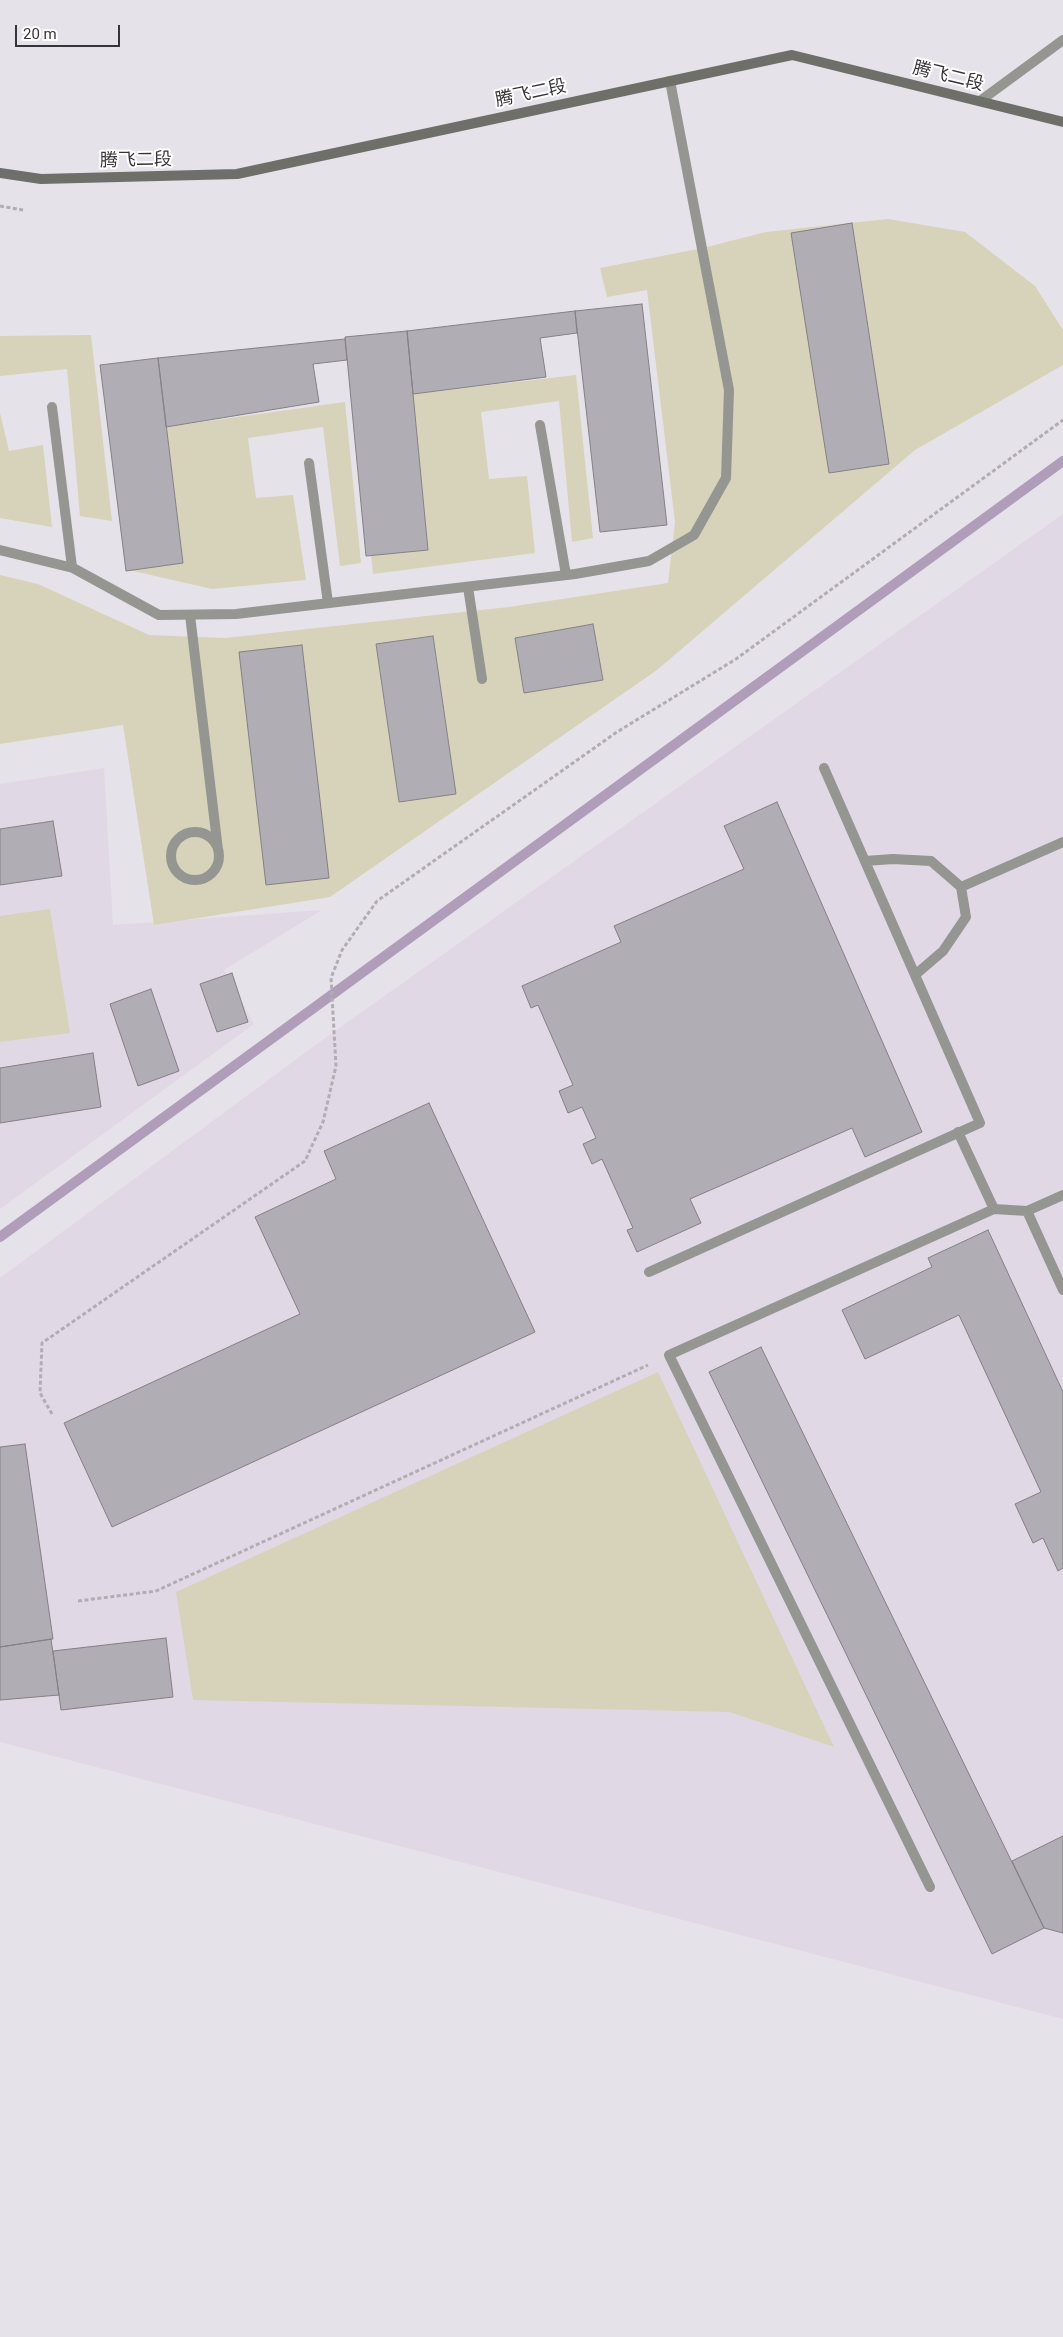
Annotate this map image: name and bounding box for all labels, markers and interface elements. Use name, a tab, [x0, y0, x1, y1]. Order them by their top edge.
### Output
scale bar	[18, 15, 122, 47]
text: 20 m	[23, 25, 57, 43]
street label: 腾飞二段	[910, 58, 986, 96]
street label: 腾飞二段	[494, 76, 568, 112]
street label: 腾飞二段	[100, 150, 172, 172]

